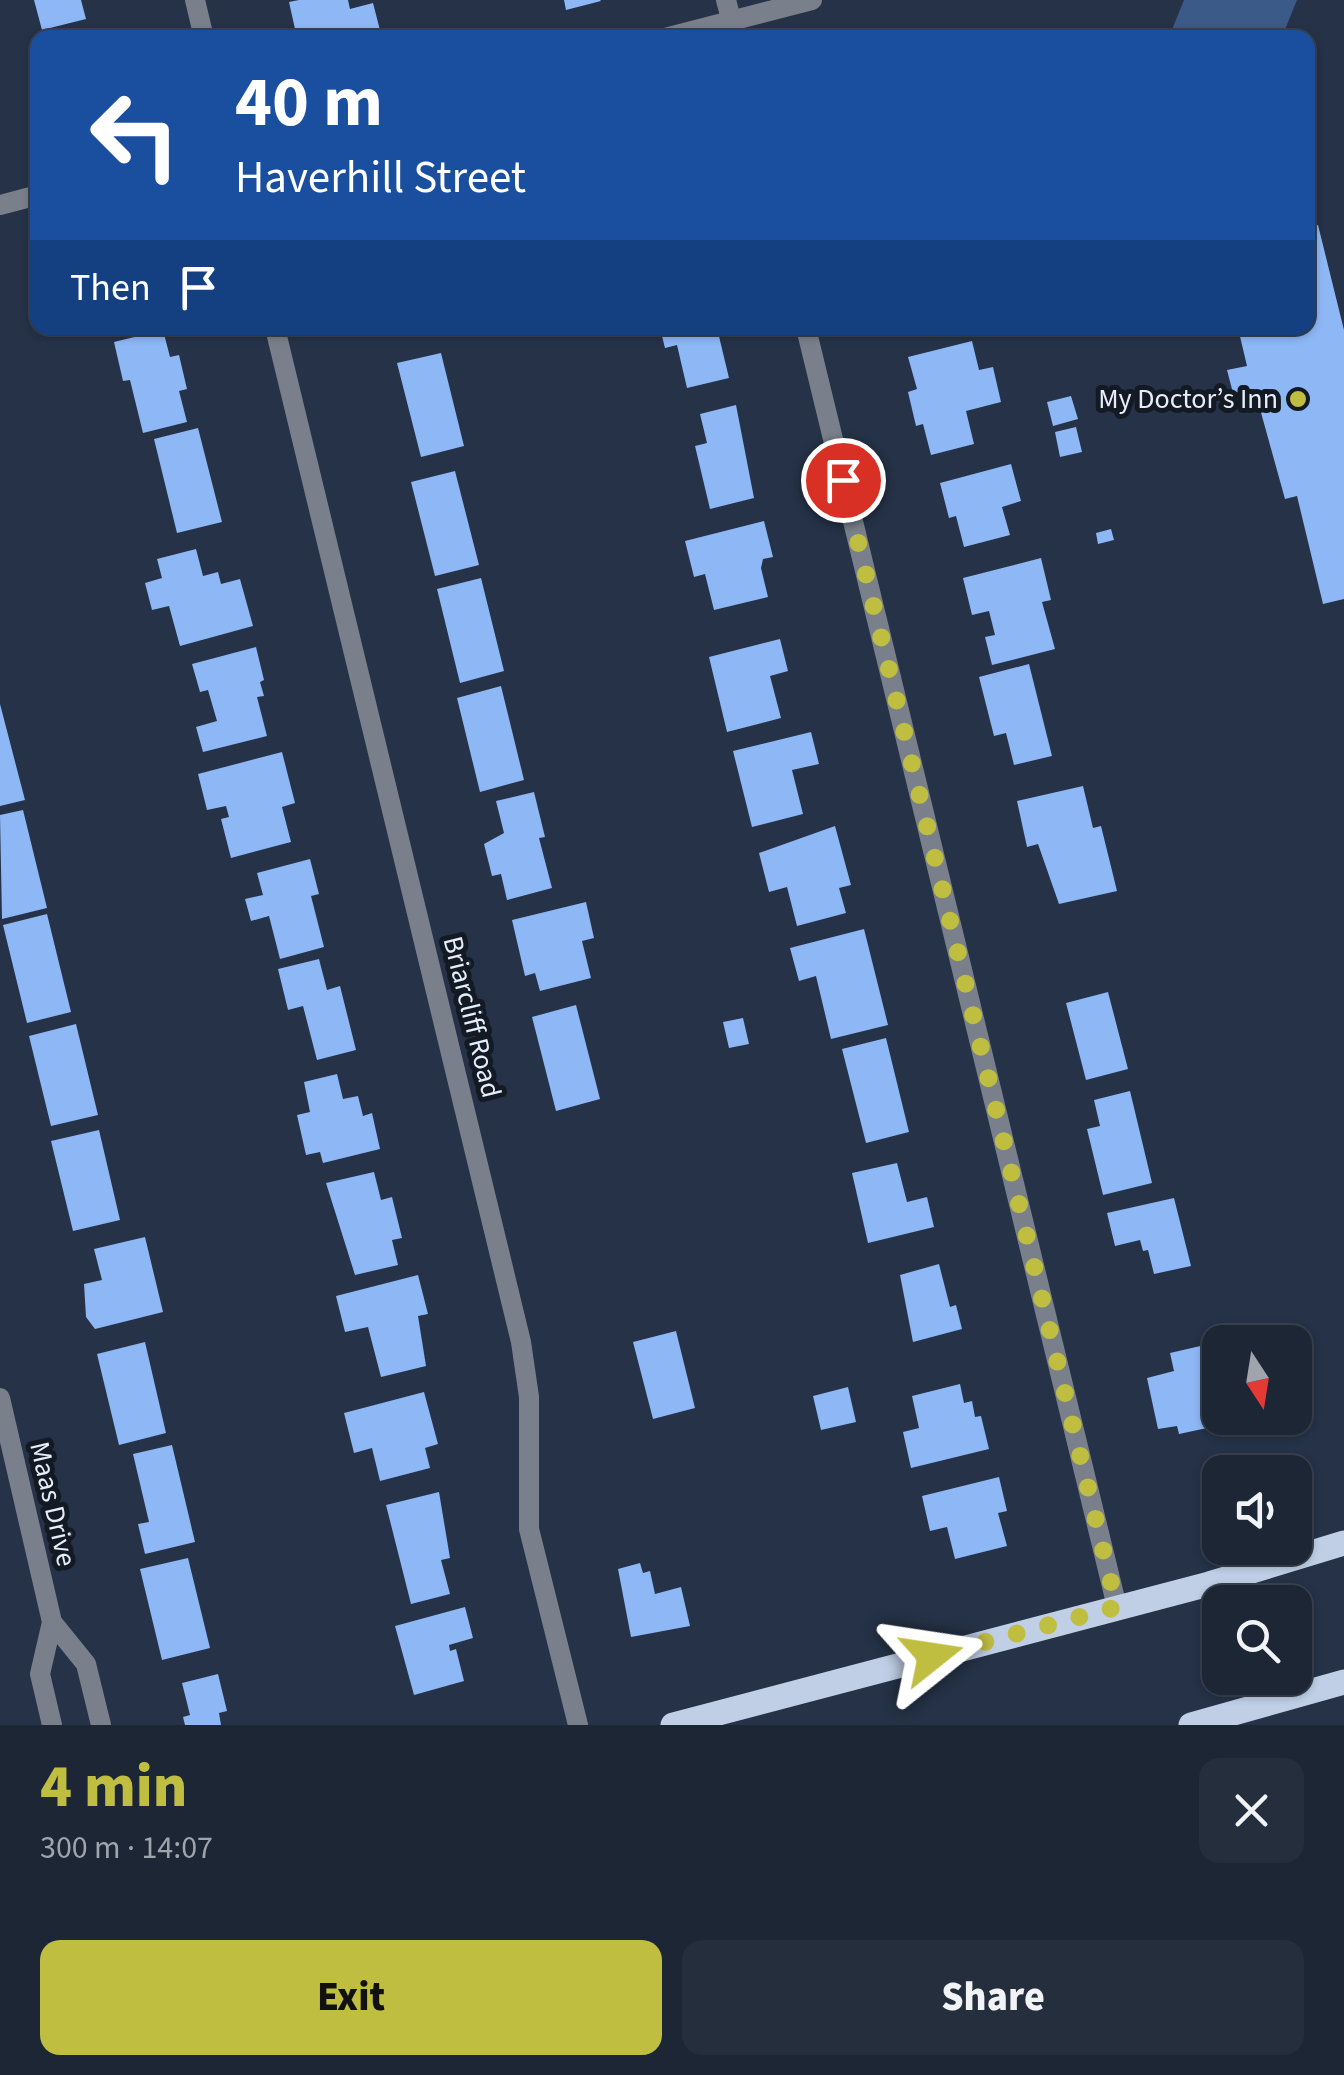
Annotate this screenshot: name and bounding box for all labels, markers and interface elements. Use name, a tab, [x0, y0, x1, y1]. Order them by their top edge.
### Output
text: 40 m	[235, 53, 383, 153]
icon: left	[70, 70, 200, 200]
text: Haverhill Street	[235, 146, 526, 210]
icon: arrive	[171, 260, 226, 315]
text: Then	[70, 261, 151, 315]
place label: My Doctor’s Inn	[1098, 379, 1278, 419]
marker: My Doctor’s Inn	[1287, 388, 1309, 410]
pin	[801, 438, 886, 523]
icon: arrive	[816, 453, 871, 508]
street label: Briarcliff Road	[433, 932, 511, 1102]
north arrow	[1202, 1325, 1312, 1435]
map controls	[1202, 1325, 1312, 1695]
street label: Maas Drive	[19, 1438, 87, 1570]
button: sound	[1202, 1455, 1312, 1565]
button: search	[1202, 1585, 1312, 1695]
position arrow	[880, 1604, 984, 1708]
text: 4 min	[40, 1745, 187, 1830]
button: close	[1199, 1758, 1304, 1863]
text: 300 m · 14:07	[40, 1825, 213, 1871]
button: Exit	[40, 1940, 662, 2055]
button: Share	[682, 1940, 1304, 2055]

